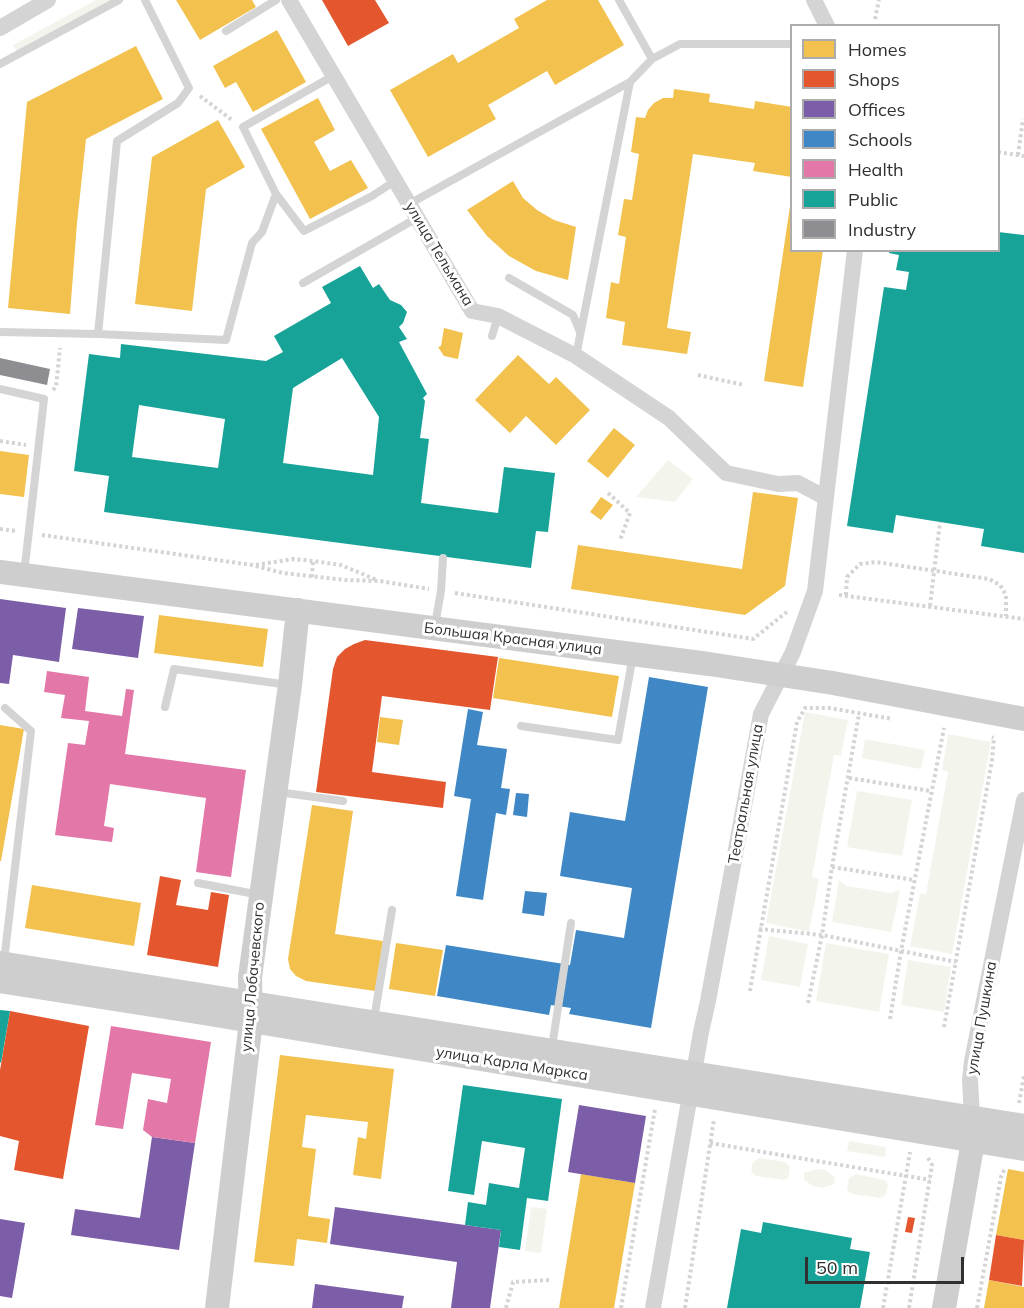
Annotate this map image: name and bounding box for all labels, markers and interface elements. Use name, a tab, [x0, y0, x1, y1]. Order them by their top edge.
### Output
legend	[790, 24, 1000, 252]
text: Homes	[848, 38, 907, 61]
text: Shops	[848, 68, 900, 91]
text: Offices	[848, 98, 905, 121]
text: Schools	[848, 128, 912, 151]
text: Health	[848, 158, 904, 181]
text: Public	[848, 188, 898, 211]
street label: улица Тельмана	[401, 199, 477, 309]
text: Industry	[848, 218, 916, 241]
street label: Большая Красная улица	[423, 619, 603, 659]
street label: Театральная улица	[725, 723, 767, 865]
street label: улица Лобачевского	[237, 901, 269, 1053]
street label: улица Пушкина	[963, 960, 1001, 1076]
street label: улица Карла Маркса	[435, 1043, 589, 1085]
scale bar	[808, 1245, 967, 1283]
text: 50 m	[816, 1256, 858, 1279]

